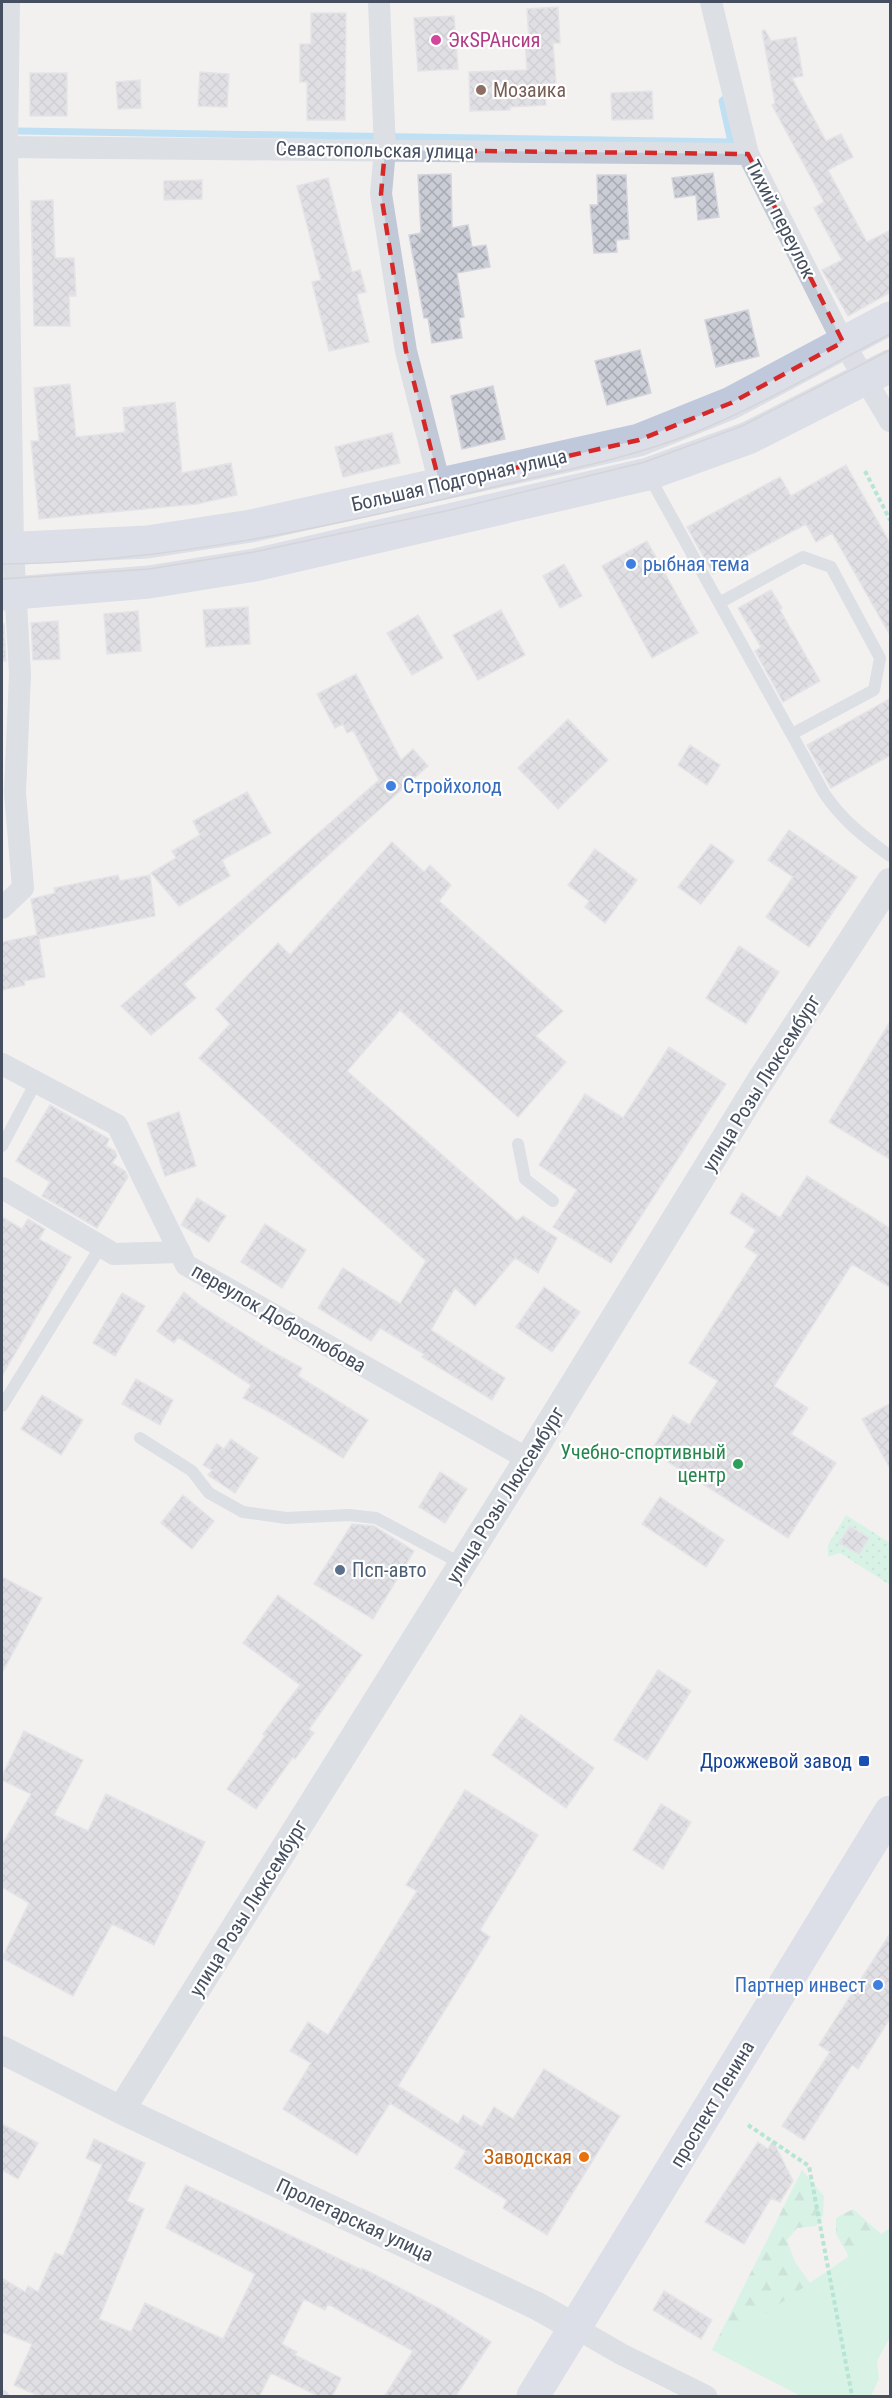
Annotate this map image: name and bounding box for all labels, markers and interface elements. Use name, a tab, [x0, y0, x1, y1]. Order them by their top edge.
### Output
place label: ЭкSPAнсия	[448, 28, 540, 52]
marker: ЭкSPAнсия	[429, 33, 443, 47]
place label: Мозаика	[493, 78, 566, 102]
marker: Мозаика	[474, 83, 488, 97]
street label: Севастопольская улица	[275, 136, 475, 164]
street label: Тихий переулок	[741, 156, 821, 283]
street label: Большая Подгорная улица	[349, 444, 569, 516]
place label: рыбная тема	[643, 552, 750, 576]
marker: рыбная тема	[624, 557, 638, 571]
place label: Стройхолод	[403, 774, 502, 798]
marker: Стройхолод	[384, 779, 398, 793]
street label: улица Розы Люксембург	[697, 990, 825, 1176]
street label: переулок Добролюбова	[188, 1258, 370, 1378]
street label: улица Розы Люксембург	[441, 1402, 569, 1588]
place label: Учебно-спортивный центр	[560, 1440, 726, 1487]
marker: Учебно-спортивный центр	[731, 1457, 745, 1471]
place label: Псп-авто	[352, 1558, 426, 1582]
marker: Псп-авто	[333, 1563, 347, 1577]
place label: Дрожжевой завод	[700, 1749, 852, 1773]
marker: Дрожжевой завод	[857, 1754, 871, 1768]
street label: улица Розы Люксембург	[184, 1815, 312, 2001]
place label: Партнер инвест	[735, 1973, 866, 1997]
marker: Партнер инвест	[871, 1978, 885, 1992]
street label: проспект Ленина	[665, 2036, 759, 2172]
place label: Заводская	[484, 2145, 572, 2169]
marker: Заводская	[577, 2150, 591, 2164]
street label: Пролетарская улица	[273, 2173, 437, 2267]

